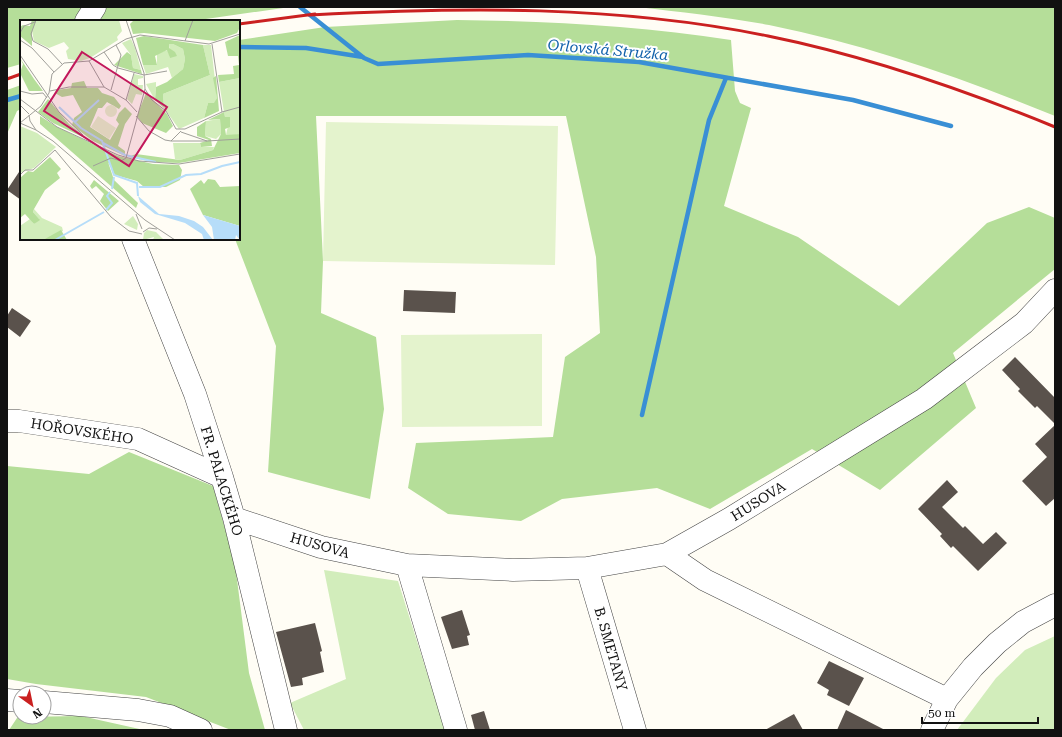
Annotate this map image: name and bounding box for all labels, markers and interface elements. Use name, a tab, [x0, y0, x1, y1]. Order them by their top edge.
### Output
inset map	[20, 20, 240, 240]
water label: Orlovská Stružka	[547, 36, 669, 64]
street label: HOŘOVSKÉHO	[30, 415, 134, 447]
street label: FR. PALACKÉHO	[198, 424, 246, 538]
street label: HUSOVA	[728, 478, 788, 524]
street label: HUSOVA	[289, 529, 352, 561]
street label: B. SMETANY	[591, 605, 631, 693]
north arrow	[12, 685, 52, 725]
scale bar	[922, 699, 1038, 725]
text: N	[30, 705, 44, 721]
text: 50 m	[928, 706, 955, 720]

